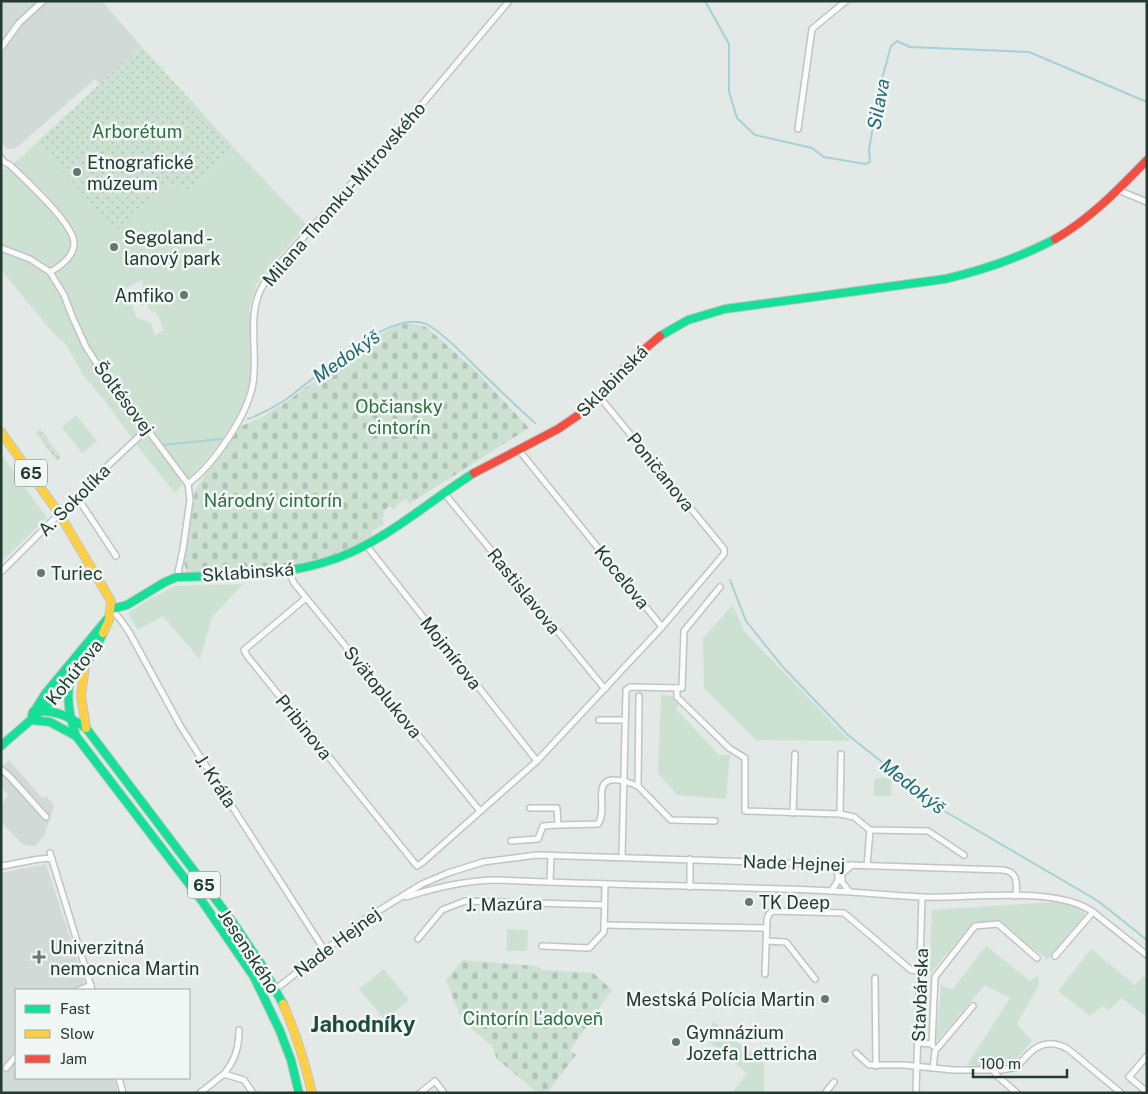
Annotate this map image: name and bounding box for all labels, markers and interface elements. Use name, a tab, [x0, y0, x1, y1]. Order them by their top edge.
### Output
water label: Silava	[862, 77, 894, 131]
street label: Milana Thomku-Mitrovského	[258, 98, 430, 290]
park label: Arborétum	[92, 121, 182, 142]
place label: Etnografické múzeum	[87, 152, 194, 194]
marker: Etnografické múzeum	[71, 166, 83, 178]
place label: Segoland - lanový park	[124, 227, 221, 269]
marker: Segoland - lanový park	[108, 241, 120, 253]
place label: Amfiko	[114, 285, 174, 306]
marker: Amfiko	[178, 289, 190, 301]
water label: Medokýš	[308, 325, 384, 387]
street label: Sklabinská	[572, 341, 652, 421]
street label: Šoltésovej	[89, 357, 159, 439]
park label: Občiansky cintorín	[355, 396, 443, 438]
street label: Poničanova	[623, 428, 699, 516]
road number: 65	[15, 459, 47, 486]
street label: A. Sokolíka	[34, 460, 114, 540]
park label: Národný cintorín	[204, 490, 342, 511]
street label: Koceľova	[590, 541, 654, 613]
street label: Rastislavova	[483, 544, 565, 638]
street label: Sklabinská	[201, 558, 295, 586]
place label: Turiec	[51, 563, 103, 584]
marker: Turiec	[35, 567, 47, 579]
street label: Mojmírova	[416, 612, 486, 694]
street label: Kohútova	[41, 635, 107, 709]
street label: Svätoplukova	[339, 642, 427, 742]
street label: Pribinova	[271, 690, 337, 764]
street label: J. Kráľa	[191, 750, 241, 812]
water label: Medokýš	[876, 754, 950, 818]
street label: Nade Hejnej	[742, 851, 846, 875]
road number: 65	[188, 872, 220, 898]
place label: TK Deep	[759, 892, 830, 913]
street label: J. Mazúra	[465, 893, 543, 915]
marker: TK Deep	[743, 896, 755, 908]
street label: Nade Hejnej	[290, 903, 384, 981]
street label: Jesenského	[214, 905, 284, 997]
place label: Univerzitná nemocnica Martin	[50, 937, 199, 979]
street label: Stavbárska	[908, 948, 932, 1042]
marker: Univerzitná nemocnica Martin	[32, 950, 46, 964]
legend	[15, 989, 190, 1079]
place label: Mestská Polícia Martin	[626, 989, 815, 1010]
marker: Mestská Polícia Martin	[819, 993, 831, 1005]
text: Fast	[60, 1000, 90, 1017]
park label: Cintorín Ľadoveň	[463, 1008, 603, 1029]
district label: Jahodníky	[311, 1011, 416, 1037]
place label: Gymnázium Jozefa Lettricha	[686, 1022, 817, 1064]
text: Slow	[60, 1025, 95, 1042]
marker: Gymnázium Jozefa Lettricha	[670, 1036, 682, 1048]
scale bar	[973, 1046, 1067, 1078]
text: Jam	[60, 1050, 87, 1067]
text: 100 m	[980, 1055, 1021, 1072]

